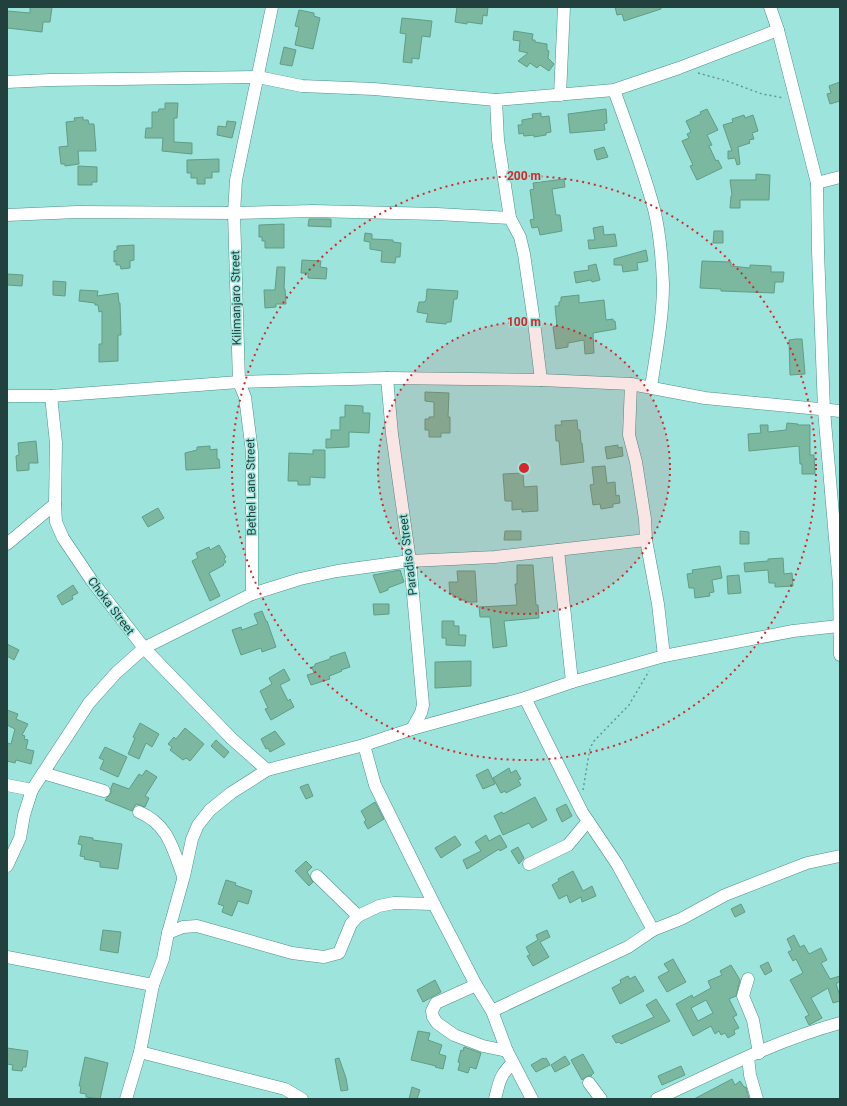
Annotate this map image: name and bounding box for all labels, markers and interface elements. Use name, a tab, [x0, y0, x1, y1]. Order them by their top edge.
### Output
text: 200 m	[507, 169, 541, 183]
street label: Kilimanjaro Street	[228, 250, 244, 346]
text: 100 m	[507, 315, 541, 329]
street label: Bethel Lane Street	[243, 438, 259, 536]
centre of rings	[517, 461, 531, 475]
street label: Paradiso Street	[396, 514, 420, 596]
street label: Choka Street	[85, 574, 137, 638]

